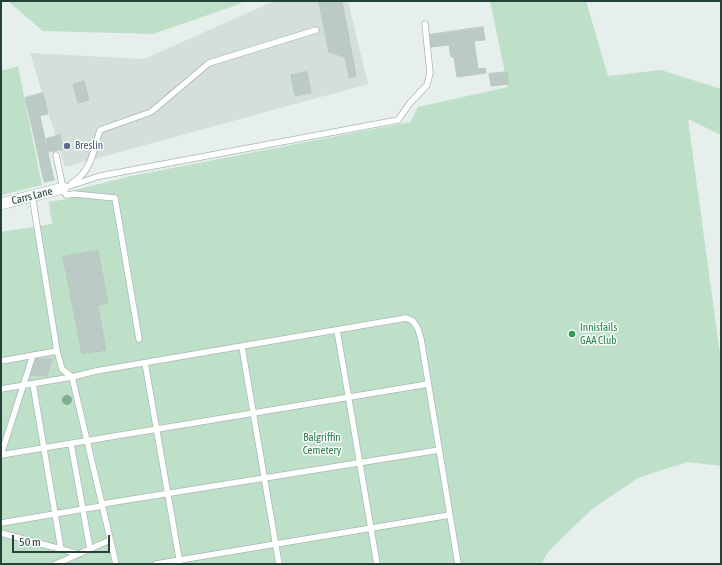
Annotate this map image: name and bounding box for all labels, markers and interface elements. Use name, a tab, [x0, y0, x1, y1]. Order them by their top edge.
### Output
place label: Breslin	[75, 139, 103, 153]
marker: Breslin	[62, 141, 72, 151]
street label: Carrs Lane	[10, 185, 54, 207]
place label: Innisfails GAA Club	[580, 321, 617, 347]
marker: Innisfails GAA Club	[567, 329, 577, 339]
park label: Balgriffin Cemetery	[303, 431, 341, 457]
scale bar	[14, 527, 112, 553]
text: 50 m	[19, 535, 41, 549]

